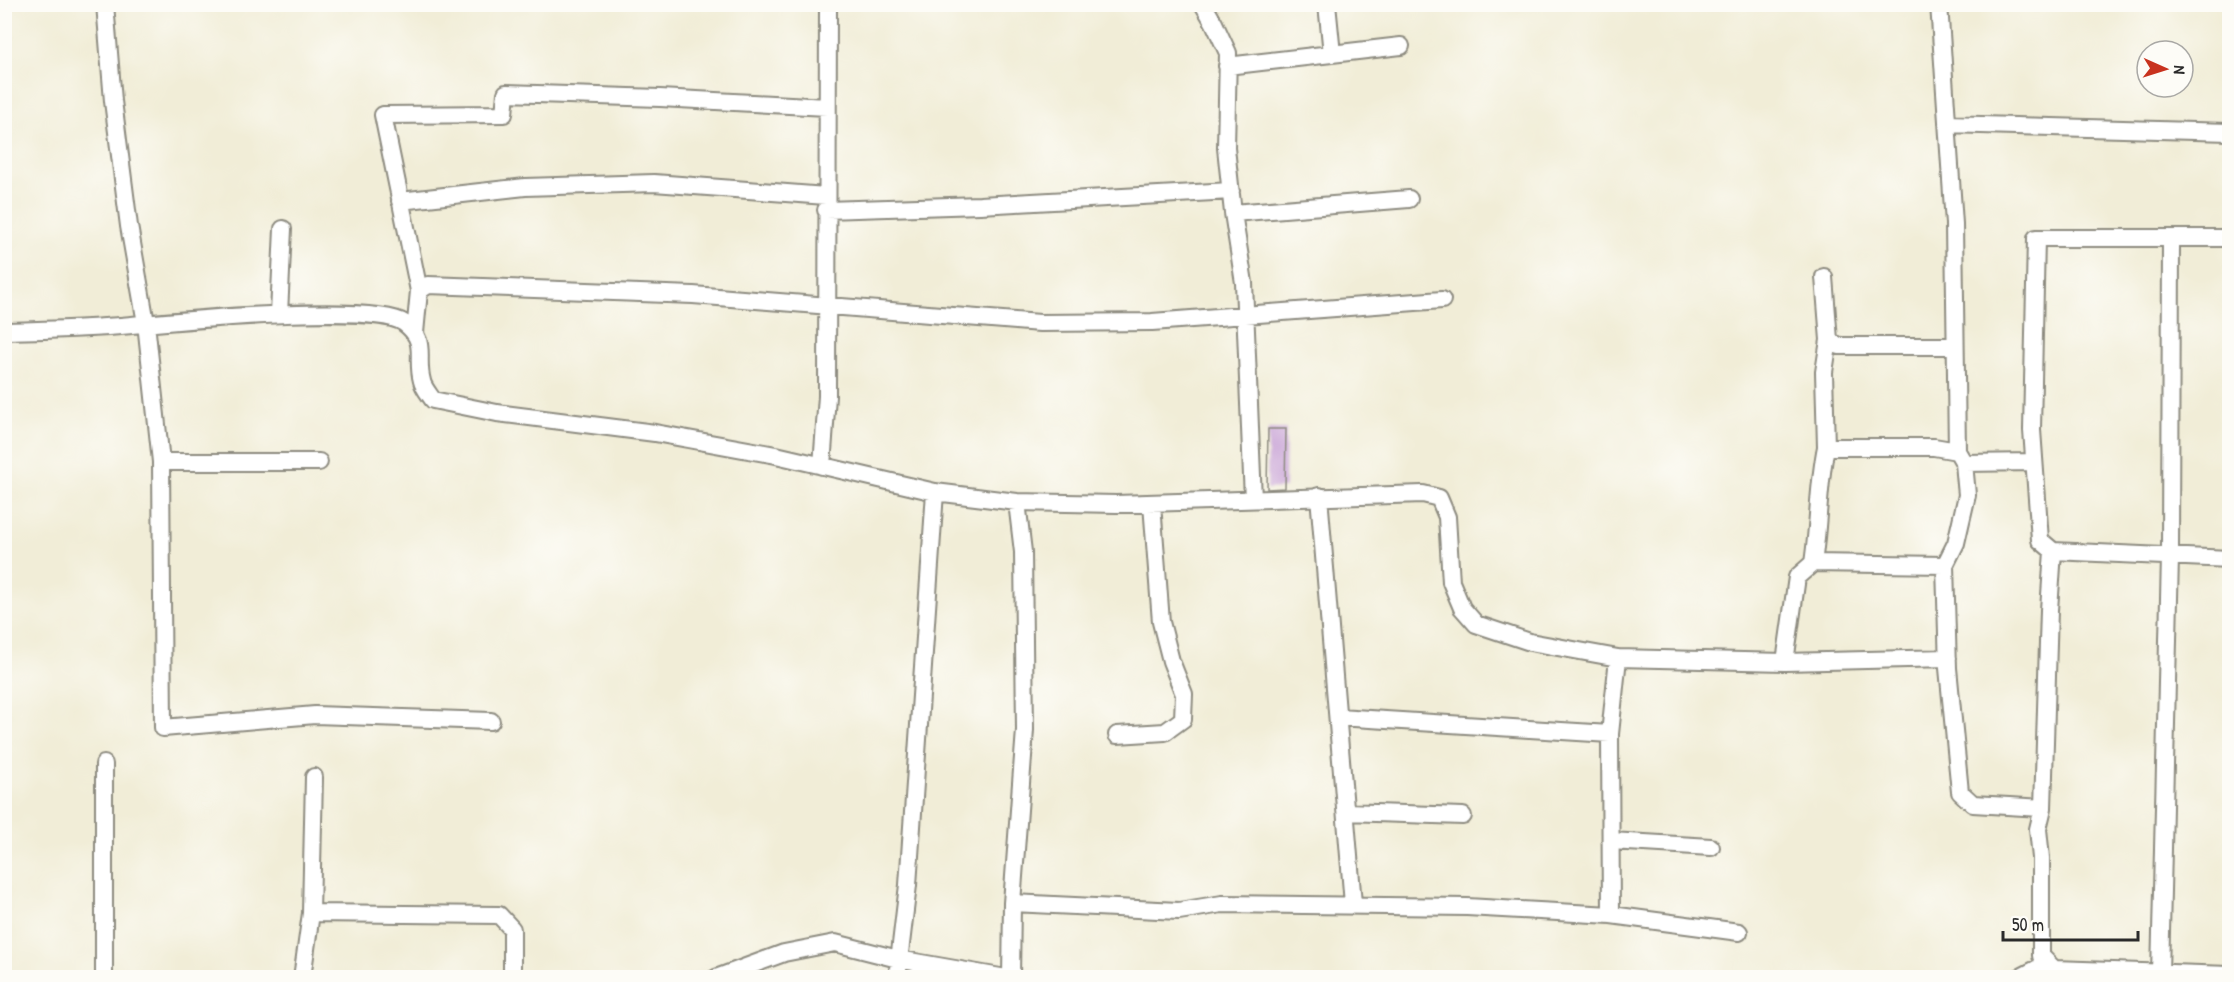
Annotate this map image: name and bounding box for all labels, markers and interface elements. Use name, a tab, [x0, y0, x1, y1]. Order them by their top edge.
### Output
north arrow	[2135, 39, 2195, 99]
text: N	[2169, 65, 2191, 75]
scale bar	[2003, 904, 2138, 942]
text: 50 m	[2012, 912, 2044, 937]

